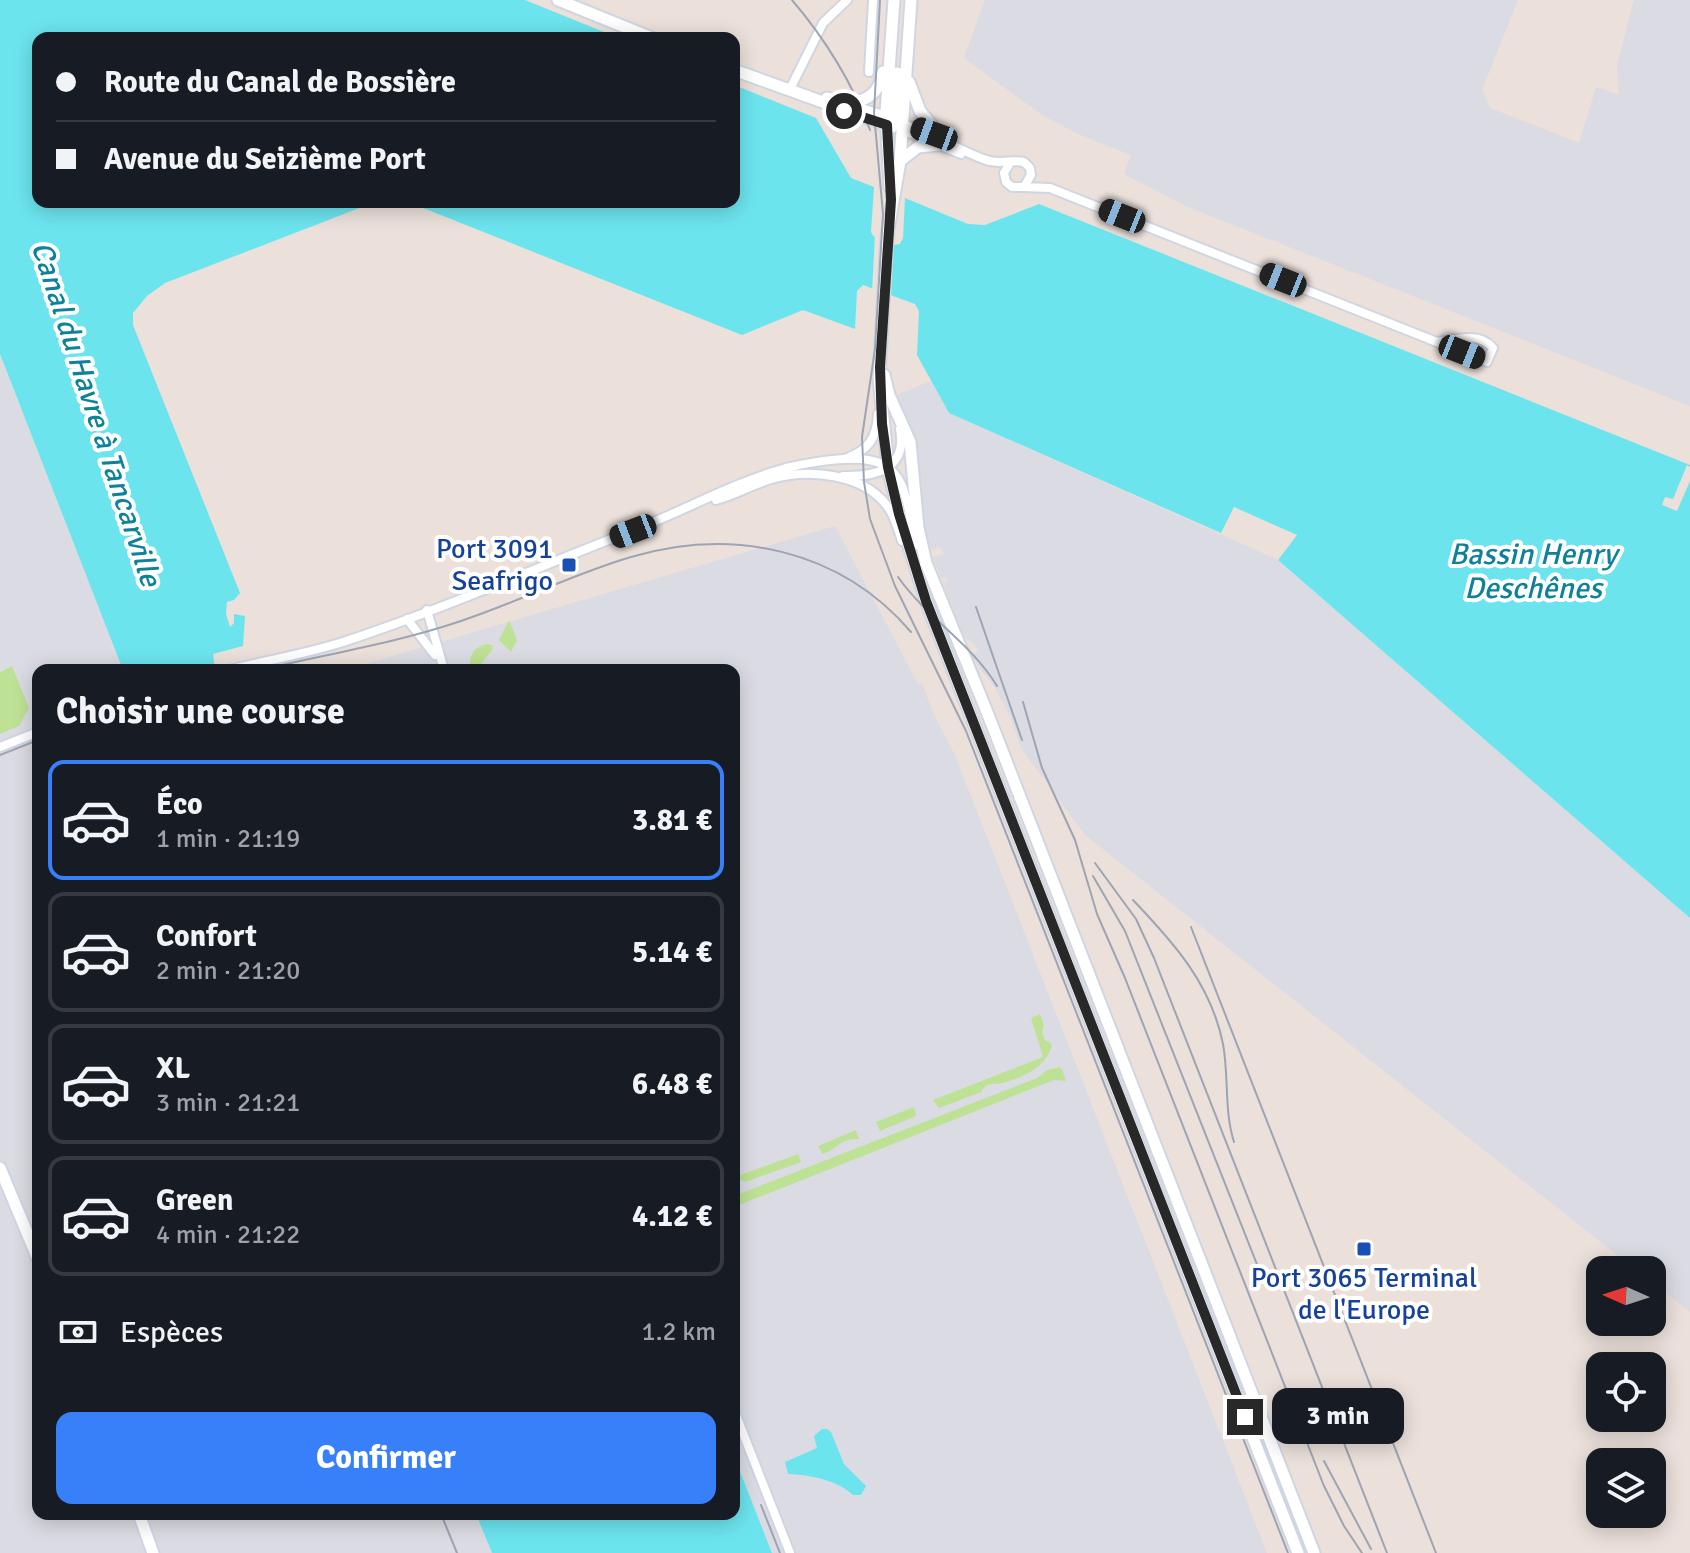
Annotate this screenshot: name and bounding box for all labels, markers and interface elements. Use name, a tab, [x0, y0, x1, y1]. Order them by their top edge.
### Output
text: Route du Canal de Bossière	[104, 64, 456, 101]
route start	[826, 93, 862, 129]
car	[907, 115, 961, 153]
text: Avenue du Seizième Port	[104, 141, 426, 178]
car	[1095, 196, 1149, 236]
water label: Canal du Havre à Tancarville	[23, 237, 170, 593]
car	[1256, 260, 1310, 300]
car	[1435, 332, 1489, 372]
car	[606, 511, 660, 551]
place label: Port 3091 Seafrigo	[436, 532, 553, 598]
water label: Bassin Henry Deschênes	[1449, 536, 1621, 607]
marker: Port 3091 Seafrigo	[560, 556, 578, 574]
text: Choisir une course	[56, 689, 345, 734]
icon: car	[60, 784, 132, 856]
text: Éco	[156, 786, 203, 823]
text: 3.81 €	[632, 802, 712, 839]
text: 1 min · 21:19	[156, 823, 300, 855]
icon: car	[60, 916, 132, 988]
text: Confort	[156, 918, 257, 955]
text: 5.14 €	[632, 934, 712, 971]
text: 2 min · 21:20	[156, 955, 300, 987]
icon: car	[60, 1048, 132, 1120]
text: XL	[156, 1050, 190, 1087]
text: 6.48 €	[632, 1066, 712, 1103]
text: 3 min · 21:21	[156, 1087, 300, 1119]
icon: car	[60, 1180, 132, 1252]
text: Green	[156, 1182, 233, 1219]
text: 4.12 €	[632, 1198, 712, 1235]
text: 4 min · 21:22	[156, 1219, 300, 1251]
marker: Port 3065 Terminal de l'Europe	[1355, 1240, 1373, 1258]
north arrow	[1586, 1256, 1666, 1336]
map controls	[1586, 1256, 1666, 1528]
place label: Port 3065 Terminal de l'Europe	[1251, 1261, 1477, 1327]
icon: cash	[56, 1310, 100, 1354]
text: Espèces	[120, 1314, 223, 1351]
text: 1.2 km	[642, 1316, 716, 1348]
button: locate	[1586, 1352, 1666, 1432]
callout: 3 min	[1273, 1389, 1405, 1445]
route end	[1227, 1399, 1263, 1435]
text: 3 min	[1307, 1400, 1369, 1432]
button: Confirmer	[56, 1412, 716, 1504]
button: layers	[1586, 1448, 1666, 1528]

